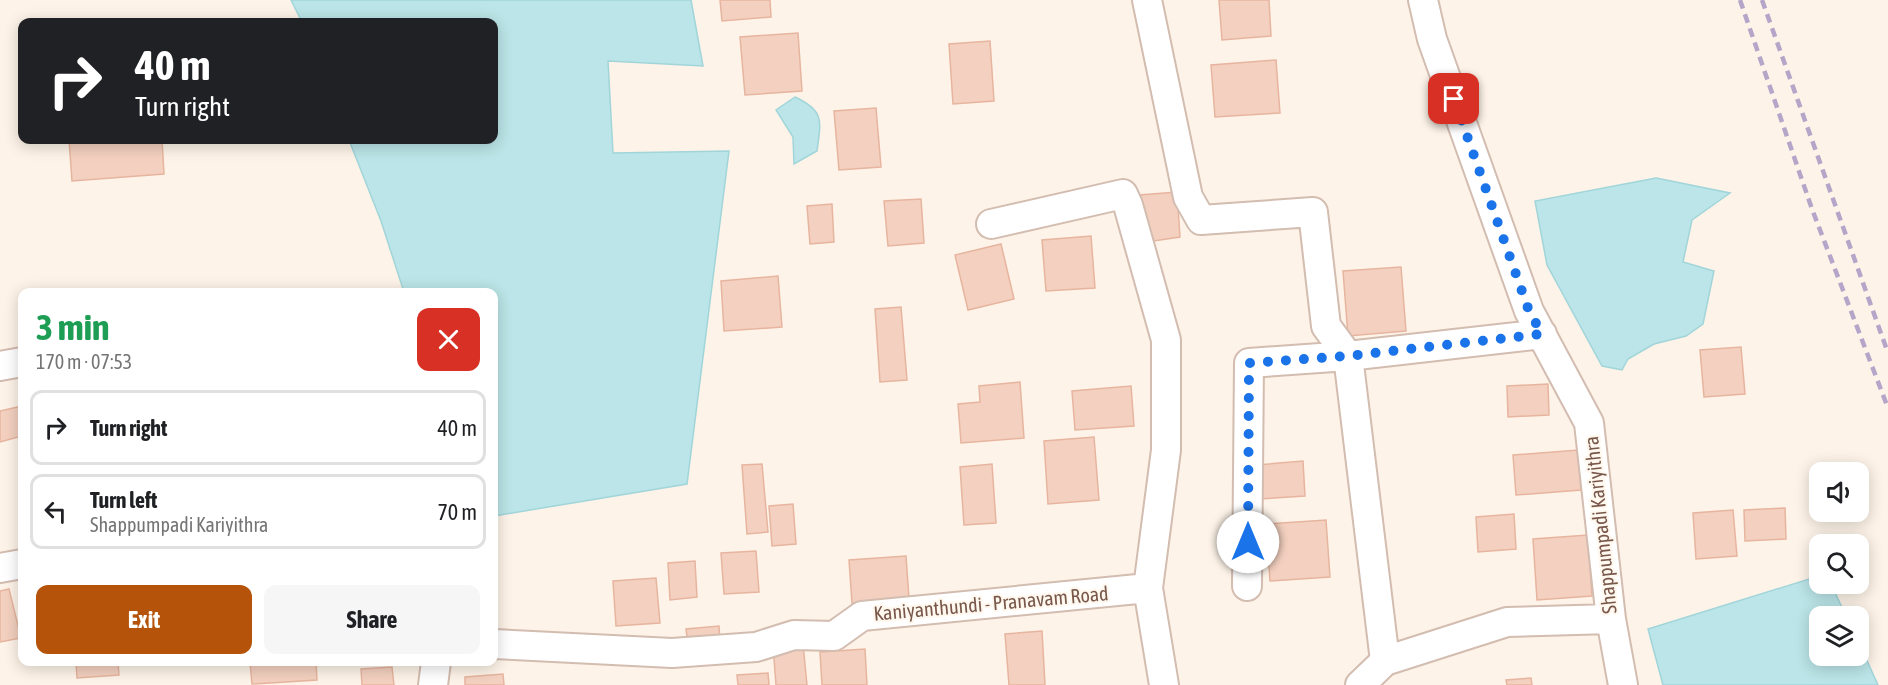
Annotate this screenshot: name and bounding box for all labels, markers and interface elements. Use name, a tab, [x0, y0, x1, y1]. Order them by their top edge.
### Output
text: 40 m	[135, 41, 210, 89]
icon: right	[36, 42, 114, 120]
pin	[1428, 73, 1479, 124]
icon: arrive	[1437, 82, 1470, 115]
text: Turn right	[135, 91, 230, 122]
text: 3 min	[36, 306, 110, 348]
button: close	[417, 308, 480, 371]
text: 170 m · 07:53	[36, 350, 132, 373]
icon: right	[39, 411, 72, 444]
text: Turn right	[90, 415, 167, 441]
text: 40 m	[437, 415, 477, 441]
street label: Shappumpadi Kariyithra	[1579, 435, 1621, 615]
map controls	[1809, 462, 1869, 666]
button: sound	[1809, 462, 1869, 522]
text: Turn left	[90, 487, 157, 513]
icon: left	[39, 495, 72, 528]
text: 70 m	[437, 499, 477, 525]
position arrow	[1216, 510, 1280, 574]
text: Shappumpadi Kariyithra	[90, 513, 268, 536]
button: search	[1809, 534, 1869, 594]
street label: Kaniyanthundi - Pranavam Road	[873, 581, 1109, 625]
button: Exit	[36, 585, 252, 654]
button: Share	[264, 585, 480, 654]
button: layers	[1809, 606, 1869, 666]

